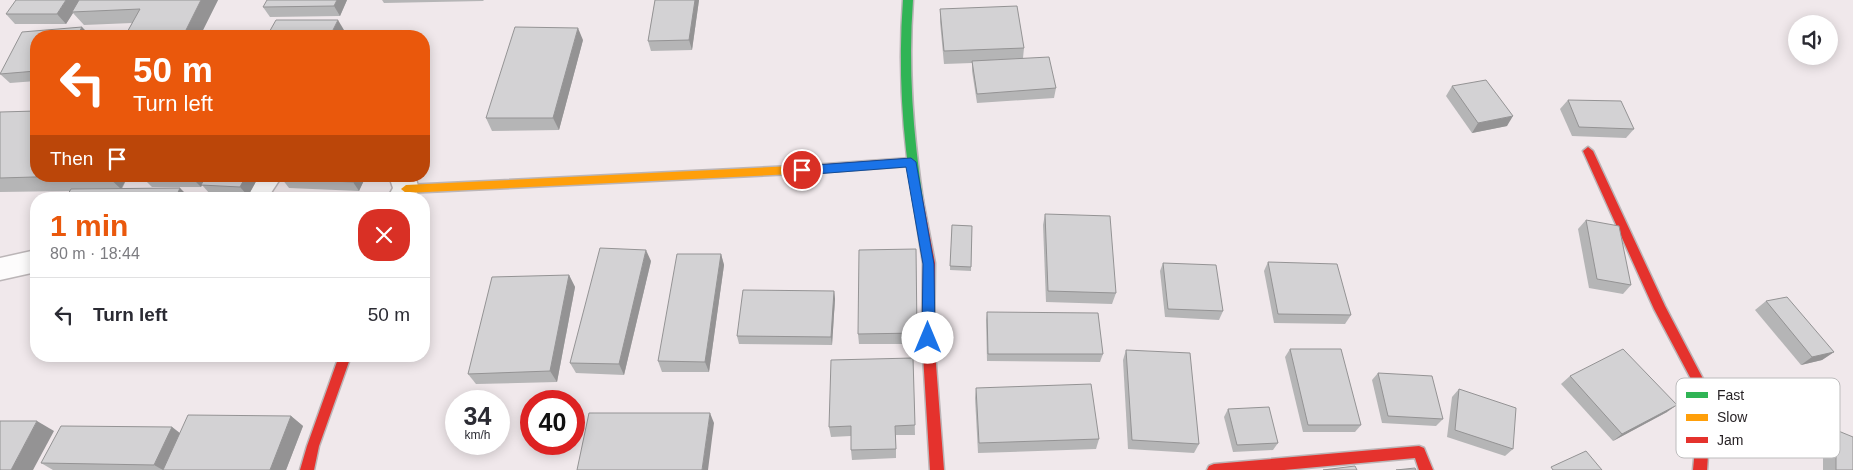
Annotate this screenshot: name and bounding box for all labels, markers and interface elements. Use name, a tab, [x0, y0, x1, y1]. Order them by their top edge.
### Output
map controls	[1788, 15, 1838, 65]
button: sound	[1788, 15, 1838, 65]
icon: left	[50, 50, 115, 115]
text: 50 m	[133, 50, 213, 89]
text: Turn left	[133, 91, 213, 116]
icon: arrive	[103, 145, 131, 173]
text: Then	[50, 148, 93, 169]
pin	[781, 149, 823, 191]
icon: arrive	[788, 156, 816, 184]
text: 1 min	[50, 209, 128, 242]
button: close	[358, 209, 410, 261]
text: 80 m · 18:44	[50, 245, 140, 262]
icon: left	[50, 301, 78, 329]
text: Turn left	[93, 304, 168, 325]
text: 50 m	[368, 304, 410, 325]
position arrow	[901, 311, 953, 363]
legend	[1676, 378, 1840, 458]
text: Fast	[1717, 387, 1744, 403]
speed limit sign: 40	[520, 390, 585, 455]
text: 34	[464, 402, 491, 430]
text: Slow	[1717, 409, 1748, 425]
text: km/h	[464, 428, 491, 442]
text: Jam	[1717, 432, 1743, 448]

